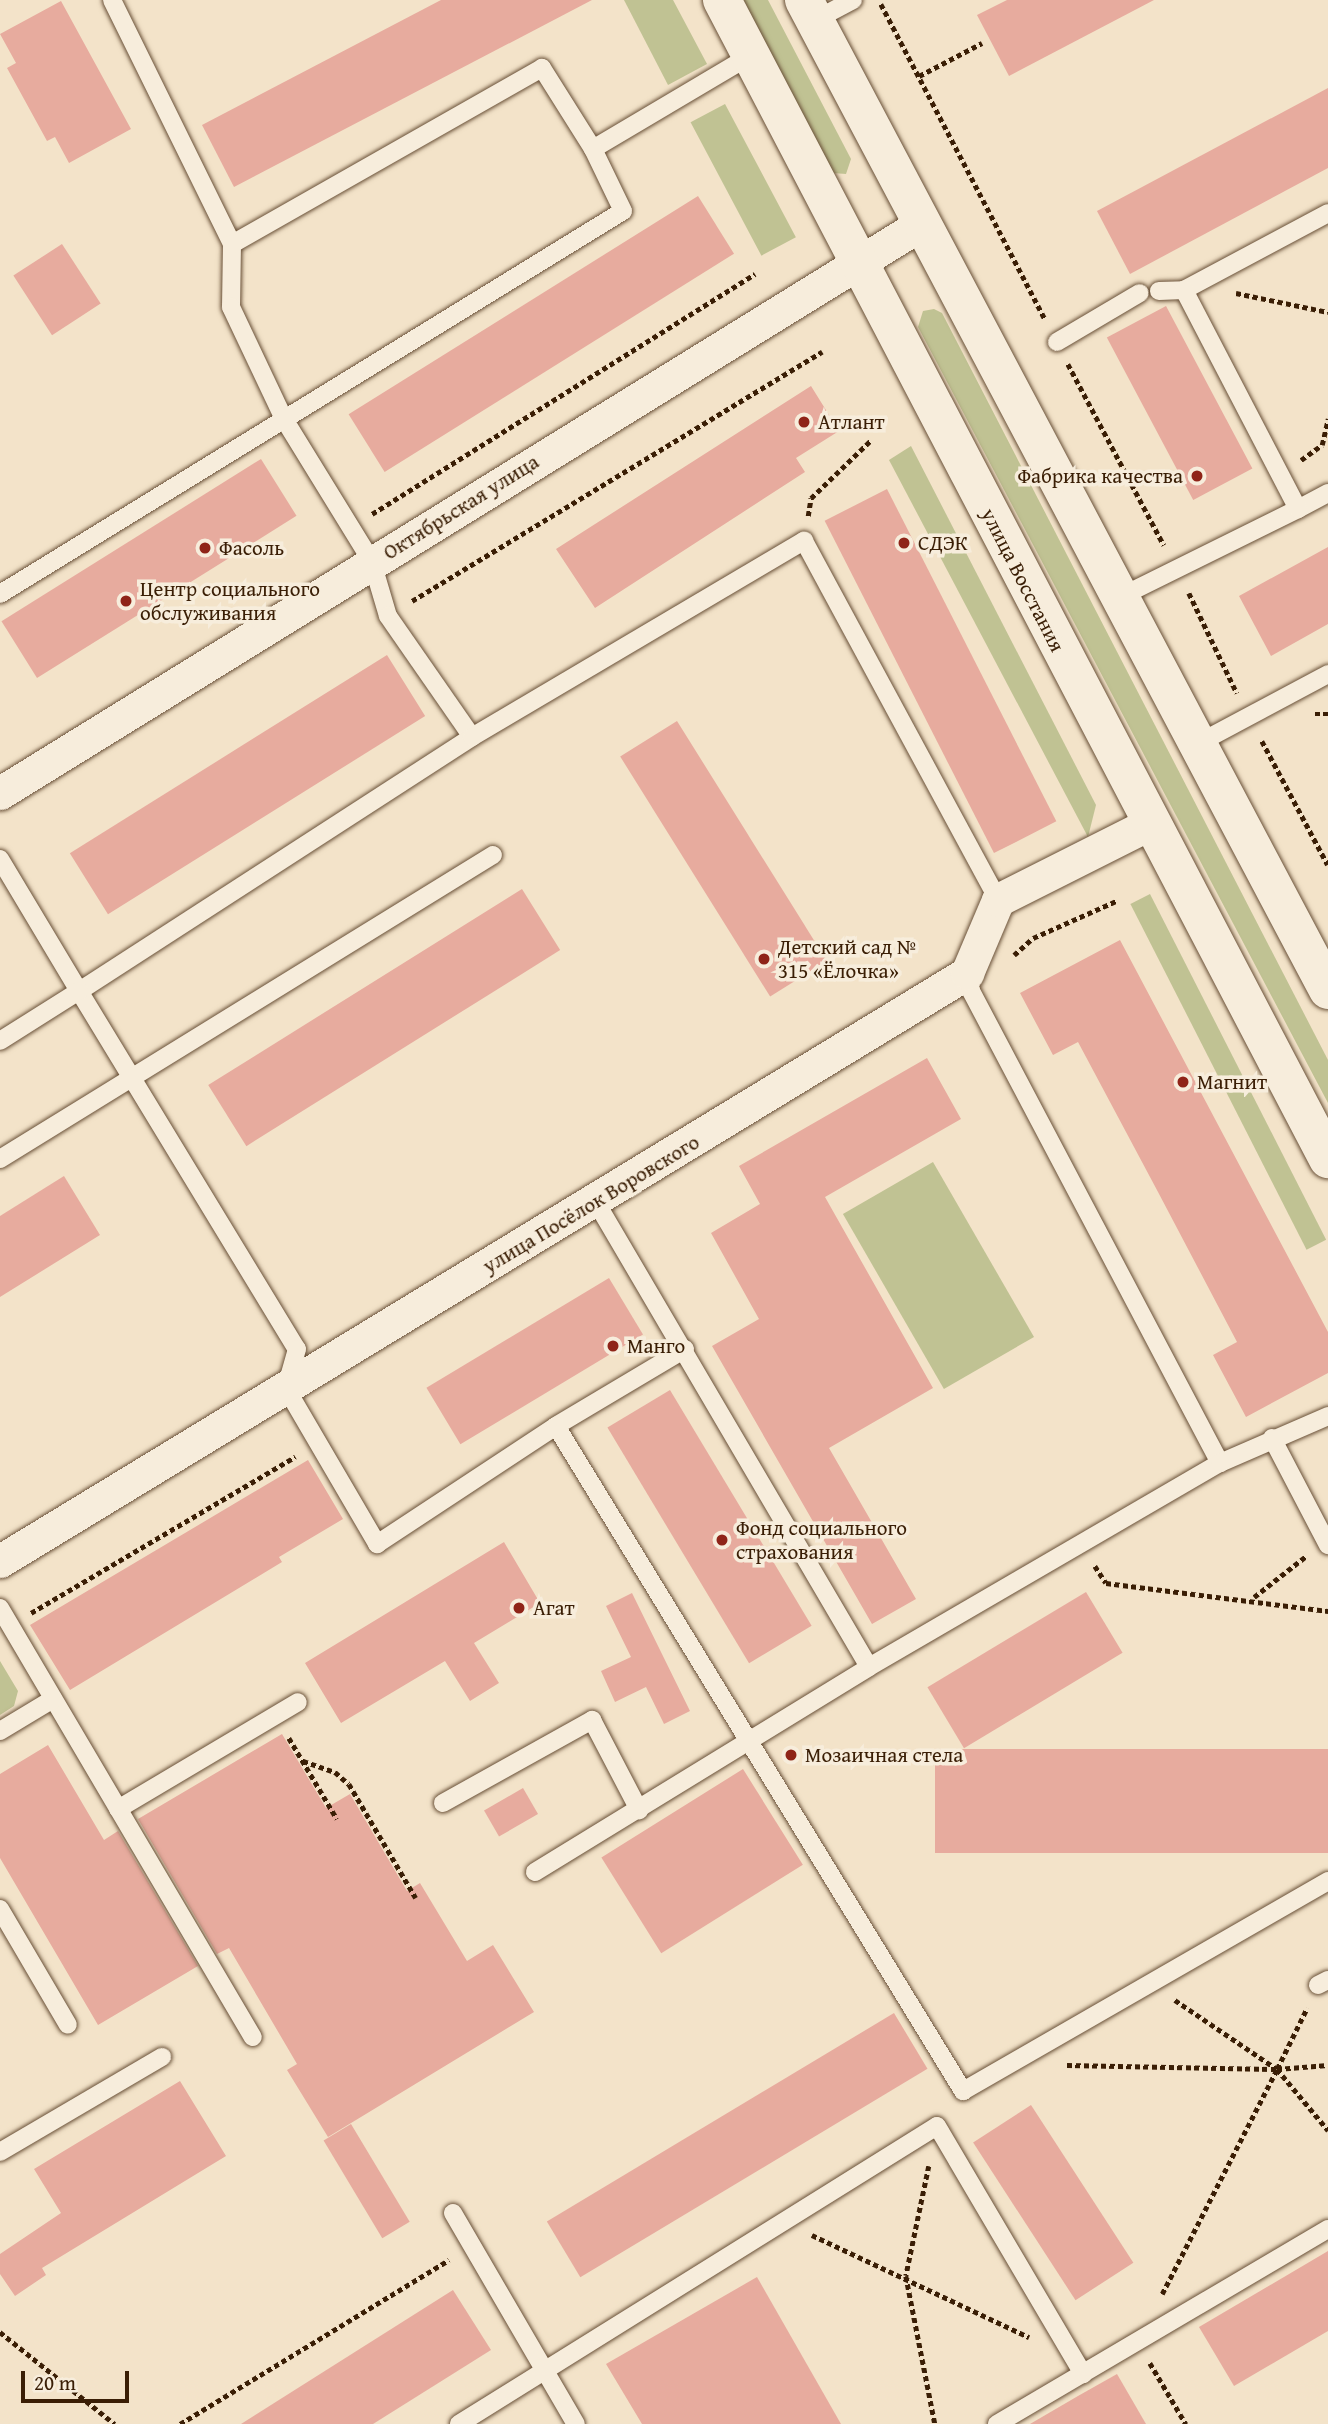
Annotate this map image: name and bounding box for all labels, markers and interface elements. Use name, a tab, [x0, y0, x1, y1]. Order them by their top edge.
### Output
place label: Атлант	[818, 409, 885, 435]
marker: Атлант	[796, 414, 812, 430]
street label: Октябрьская улица	[379, 449, 543, 565]
place label: Фабрика качества	[1017, 463, 1183, 489]
marker: Фабрика качества	[1189, 468, 1205, 484]
street label: улица Восстания	[976, 504, 1070, 656]
place label: СДЭК	[918, 530, 968, 556]
place label: Фасоль	[219, 535, 284, 561]
marker: СДЭК	[896, 535, 912, 551]
marker: Фасоль	[197, 540, 213, 556]
place label: Центр социального обслуживания	[140, 576, 320, 626]
marker: Центр социального обслуживания	[118, 593, 134, 609]
place label: Детский сад № 315 «Ёлочка»	[778, 934, 916, 984]
marker: Детский сад № 315 «Ёлочка»	[756, 951, 772, 967]
place label: Магнит	[1197, 1069, 1267, 1095]
marker: Магнит	[1175, 1074, 1191, 1090]
street label: улица Посёлок Воровского	[478, 1129, 704, 1279]
place label: Манго	[627, 1333, 685, 1359]
marker: Манго	[605, 1338, 621, 1354]
place label: Фонд социального страхования	[736, 1515, 907, 1565]
marker: Фонд социального страхования	[714, 1532, 730, 1548]
place label: Агат	[533, 1595, 575, 1621]
marker: Агат	[511, 1600, 527, 1616]
place label: Мозаичная стела	[805, 1742, 963, 1768]
marker: Мозаичная стела	[783, 1747, 799, 1763]
scale bar	[24, 2358, 133, 2402]
text: 20 m	[34, 2367, 76, 2398]

